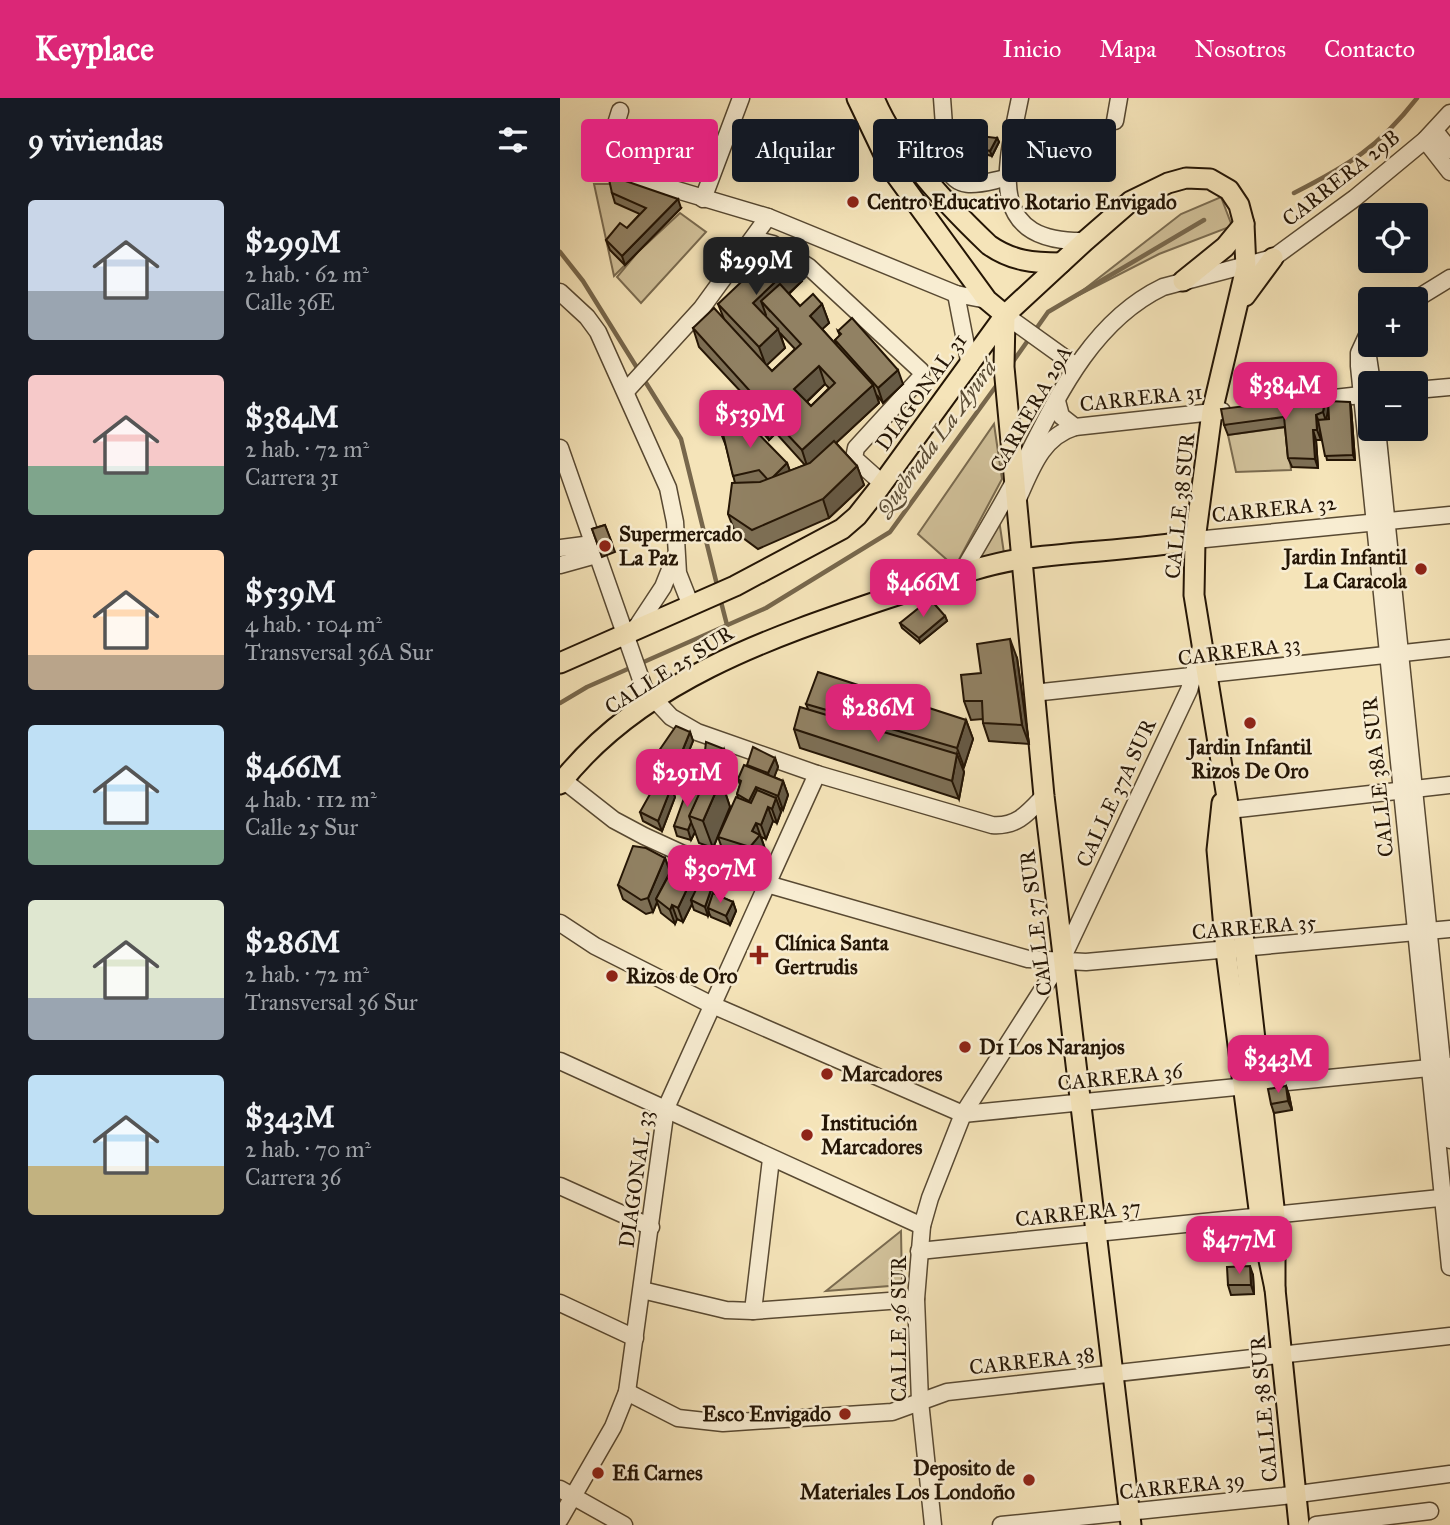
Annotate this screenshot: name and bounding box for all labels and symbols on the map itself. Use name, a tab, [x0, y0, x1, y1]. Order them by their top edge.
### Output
street label: CARRERA 29B	[1277, 124, 1405, 232]
place label: Centro Educativo Rotario Envigado	[867, 189, 1177, 215]
marker: Centro Educativo Rotario Envigado	[845, 194, 861, 210]
pin: $299M	[707, 238, 805, 297]
street label: DIAGONAL 31	[870, 328, 972, 456]
street label: CARRERA 29A	[984, 341, 1078, 477]
water label: Quebrada La Ayurá	[869, 352, 1004, 523]
pin: $384M	[1236, 362, 1334, 422]
street label: CARRERA 31	[1078, 379, 1204, 417]
pin: $539M	[701, 390, 799, 450]
street label: CALLE 38 SUR	[1159, 431, 1201, 580]
street label: CARRERA 32	[1210, 489, 1338, 528]
place label: Supermercado La Paz	[619, 521, 743, 571]
marker: Supermercado La Paz	[597, 538, 613, 554]
place label: Jardin Infantil La Caracola	[1281, 544, 1408, 594]
pin: $466M	[874, 560, 972, 619]
marker: Jardin Infantil La Caracola	[1413, 561, 1429, 577]
street label: CALLE 25 SUR	[600, 619, 739, 720]
street label: CARRERA 33	[1176, 631, 1302, 671]
pin: $286M	[829, 684, 927, 744]
street label: CALLE 38A SUR	[1357, 695, 1399, 858]
street label: CALLE 37A SUR	[1070, 714, 1162, 871]
marker: Jardin Infantil Rizos De Oro	[1242, 715, 1258, 731]
place label: Jardin Infantil Rizos De Oro	[1185, 734, 1313, 784]
pin: $291M	[638, 750, 736, 809]
pin: $307M	[671, 846, 769, 905]
street label: CALLE 37 SUR	[1014, 847, 1058, 997]
street label: CARRERA 35	[1191, 909, 1317, 945]
place label: Clínica Santa Gertrudis	[775, 930, 890, 980]
marker: Clínica Santa Gertrudis	[749, 945, 769, 965]
place label: Rizos de Oro	[626, 963, 738, 989]
marker: Rizos de Oro	[604, 968, 620, 984]
place label: D1 Los Naranjos	[979, 1034, 1125, 1060]
pin: $343M	[1229, 1035, 1327, 1095]
marker: D1 Los Naranjos	[957, 1039, 973, 1055]
street label: CARRERA 36	[1056, 1057, 1185, 1096]
place label: Marcadores	[841, 1061, 943, 1087]
marker: Marcadores	[819, 1066, 835, 1082]
street label: DIAGONAL 33	[613, 1109, 659, 1249]
place label: Institución Marcadores	[821, 1110, 923, 1160]
marker: Institución Marcadores	[799, 1127, 815, 1143]
street label: CARRERA 37	[1014, 1193, 1142, 1233]
pin: $477M	[1190, 1216, 1288, 1276]
street label: CALLE 36 SUR	[886, 1255, 912, 1402]
street label: CALLE 38 SUR	[1245, 1334, 1283, 1483]
street label: CARRERA 38	[968, 1341, 1096, 1381]
place label: Esco Envigado	[702, 1401, 831, 1427]
marker: Esco Envigado	[837, 1406, 853, 1422]
place label: Deposito de Materiales Los Londoño	[800, 1455, 1015, 1505]
place label: Efi Carnes	[612, 1460, 703, 1486]
marker: Efi Carnes	[590, 1465, 606, 1481]
street label: CARRERA 39	[1118, 1466, 1246, 1506]
marker: Deposito de Materiales Los Londoño	[1021, 1472, 1037, 1488]

